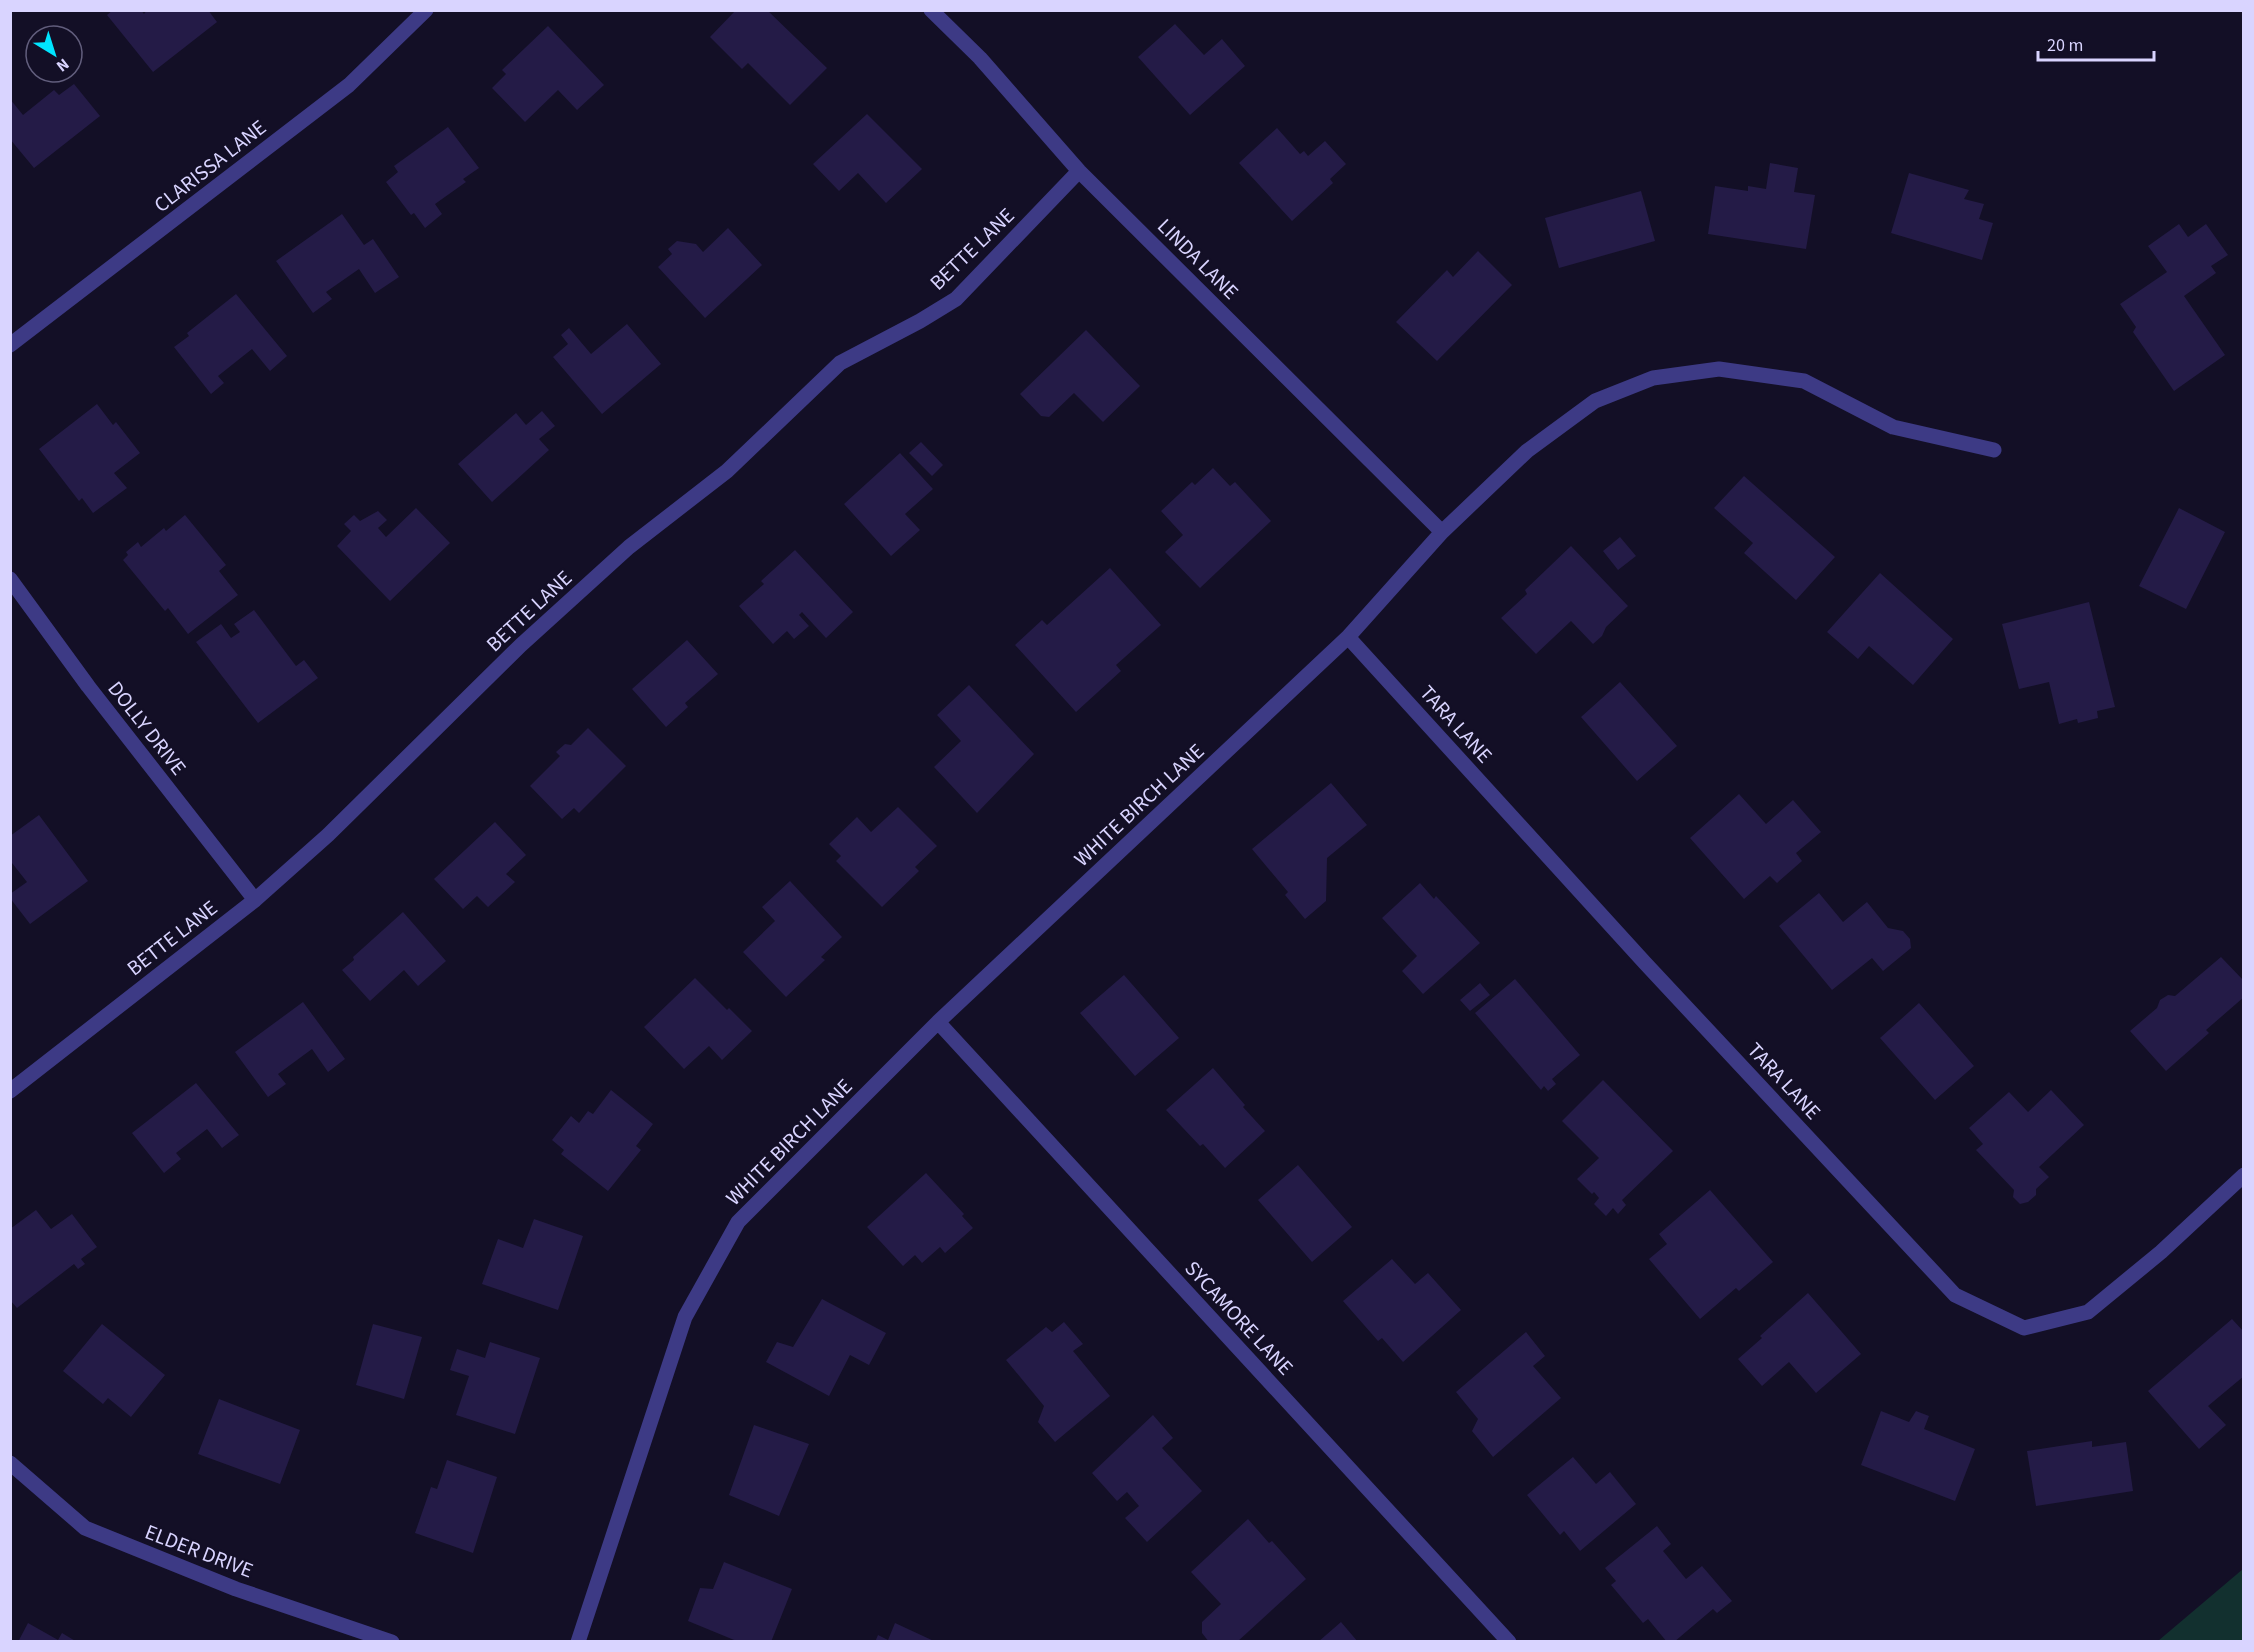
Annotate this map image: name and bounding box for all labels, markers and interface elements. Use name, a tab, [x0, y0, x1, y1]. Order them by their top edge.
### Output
north arrow	[24, 24, 84, 84]
scale bar	[2038, 24, 2154, 62]
text: 20 m	[2047, 33, 2083, 58]
text: N	[52, 53, 74, 77]
street label: CLARISSA LANE	[147, 113, 273, 219]
street label: BETTE LANE	[923, 201, 1021, 297]
street label: LINDA LANE	[1151, 212, 1245, 306]
street label: BETTE LANE	[479, 563, 579, 659]
street label: DOLLY DRIVE	[101, 675, 193, 781]
street label: TARA LANE	[1413, 678, 1499, 770]
street label: WHITE BIRCH LANE	[1067, 737, 1211, 873]
street label: BETTE LANE	[120, 893, 224, 983]
street label: TARA LANE	[1740, 1036, 1828, 1126]
street label: WHITE BIRCH LANE	[719, 1072, 859, 1212]
street label: SYCAMORE LANE	[1178, 1254, 1300, 1382]
street label: ELDER DRIVE	[141, 1517, 257, 1585]

